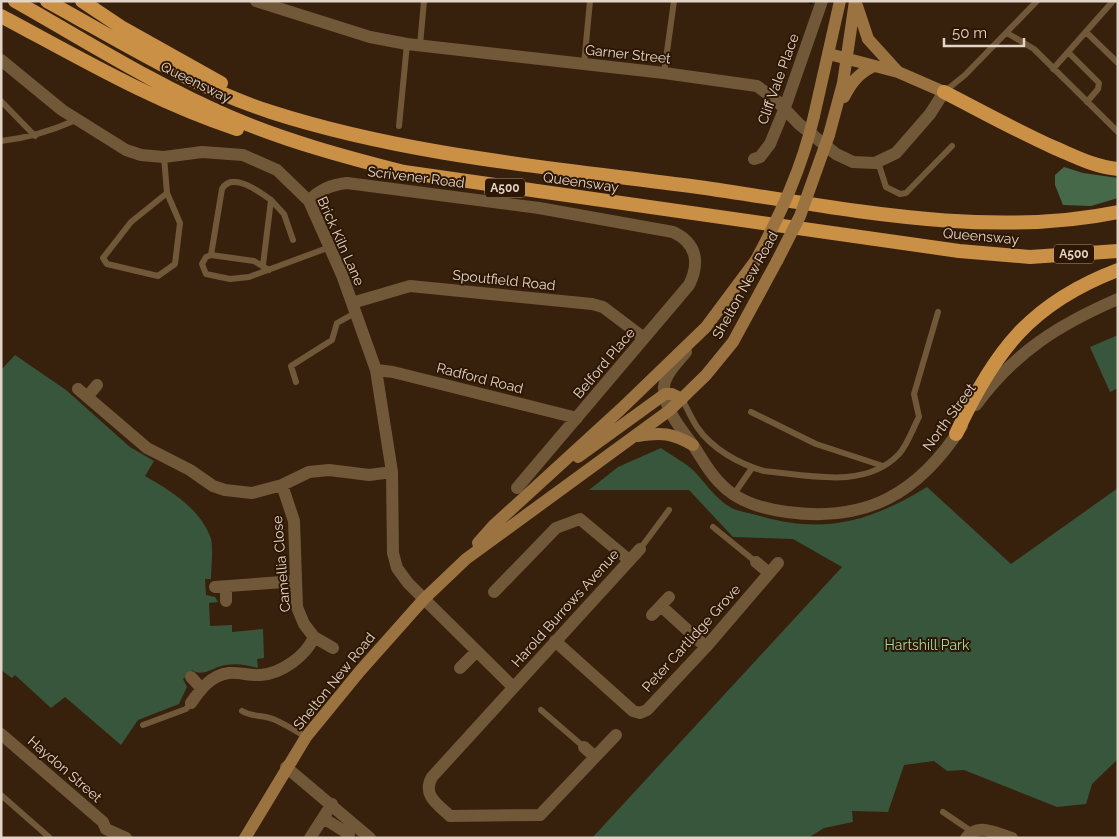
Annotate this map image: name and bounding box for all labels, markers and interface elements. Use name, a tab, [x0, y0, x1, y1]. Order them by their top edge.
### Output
scale bar	[944, 15, 1024, 47]
text: 50 m	[952, 24, 987, 42]
street label: Cliff Vale Place	[754, 31, 802, 127]
street label: Garner Street	[584, 42, 672, 66]
street label: Queensway	[158, 58, 234, 106]
street label: Scrivener Road	[367, 163, 465, 191]
street label: Queensway	[542, 169, 620, 195]
road number: A500	[485, 178, 525, 198]
street label: Brick Kiln Lane	[314, 194, 368, 288]
street label: Queensway	[942, 225, 1020, 247]
street label: Shelton New Road	[709, 229, 781, 341]
road number: A500	[1054, 244, 1094, 264]
street label: Spoutfield Road	[452, 267, 556, 293]
street label: Belford Place	[570, 325, 638, 401]
street label: Radford Road	[435, 360, 525, 396]
street label: North Street	[919, 380, 979, 454]
street label: Camellia Close	[269, 515, 293, 613]
street label: Harold Burrows Avenue	[508, 546, 622, 670]
street label: Peter Cartlidge Grove	[639, 581, 743, 695]
street label: Shelton New Road	[290, 629, 378, 733]
park label: Hartshill Park	[885, 637, 970, 653]
street label: Haydon Street	[25, 733, 105, 806]

